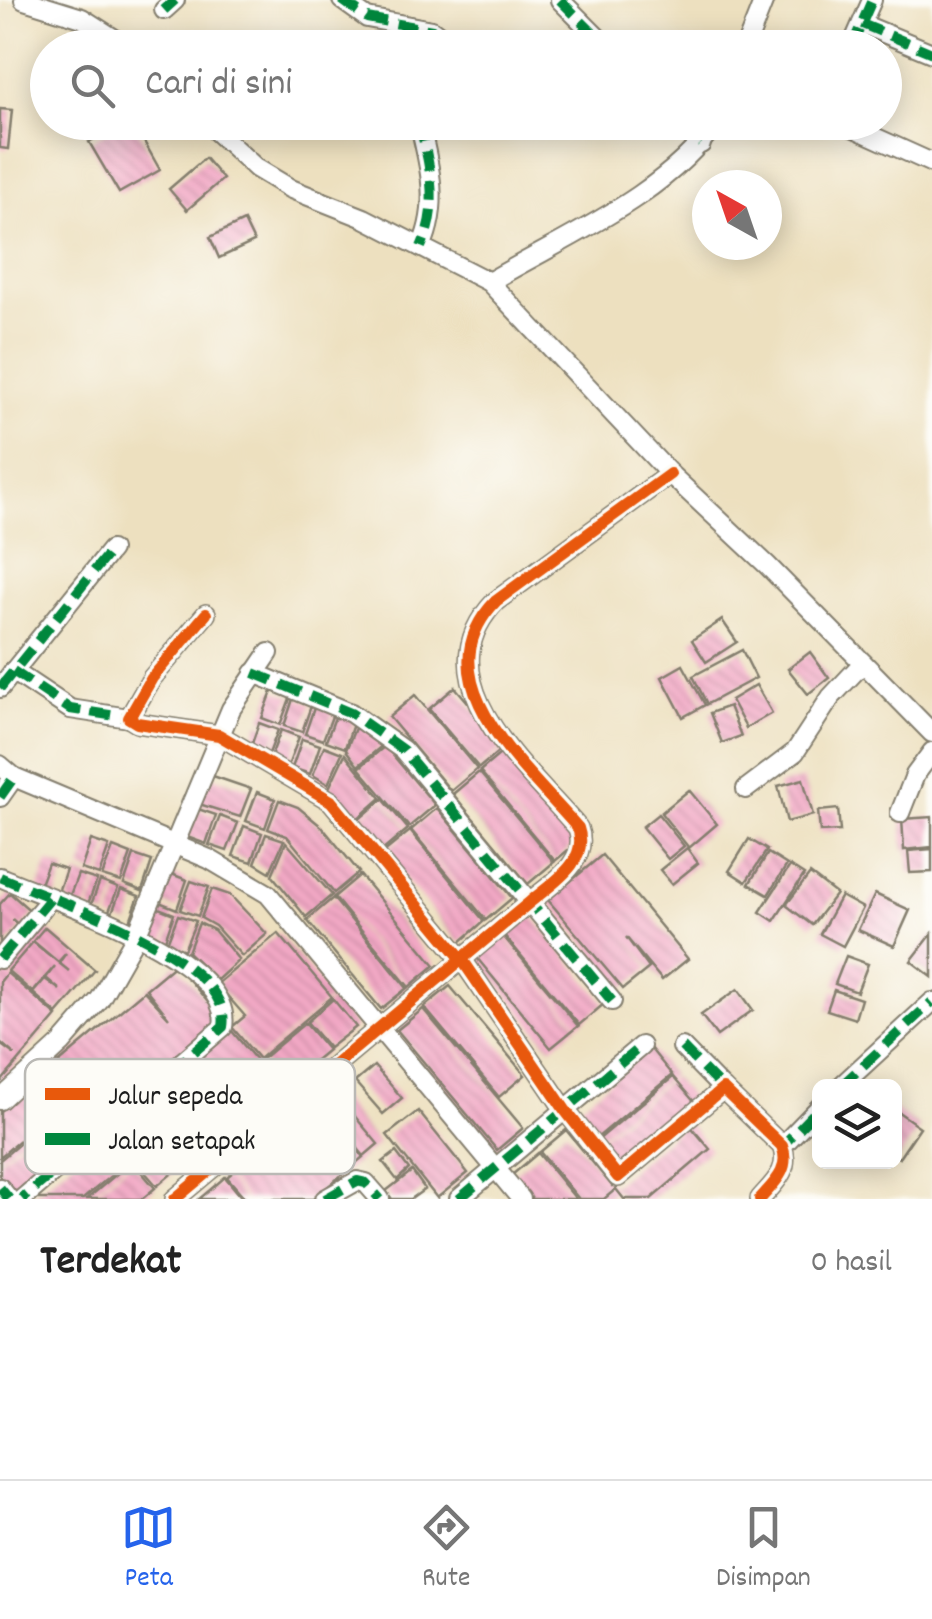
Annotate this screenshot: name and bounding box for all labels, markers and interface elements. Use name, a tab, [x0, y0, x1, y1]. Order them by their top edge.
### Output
search box	[30, 30, 902, 140]
icon: search	[65, 58, 120, 113]
text: Cari di sini	[145, 58, 292, 113]
north arrow	[692, 170, 782, 260]
legend	[25, 1059, 355, 1174]
text: Jalur sepeda	[108, 1079, 243, 1119]
map controls	[812, 1079, 902, 1169]
button: layers	[812, 1079, 902, 1169]
text: Jalan setapak	[108, 1124, 256, 1164]
text: Terdekat	[40, 1234, 181, 1294]
text: 0 hasil	[811, 1241, 892, 1287]
tab: Peta	[121, 1500, 176, 1600]
tab: Rute	[419, 1500, 474, 1600]
tab: Disimpan	[716, 1500, 811, 1600]

